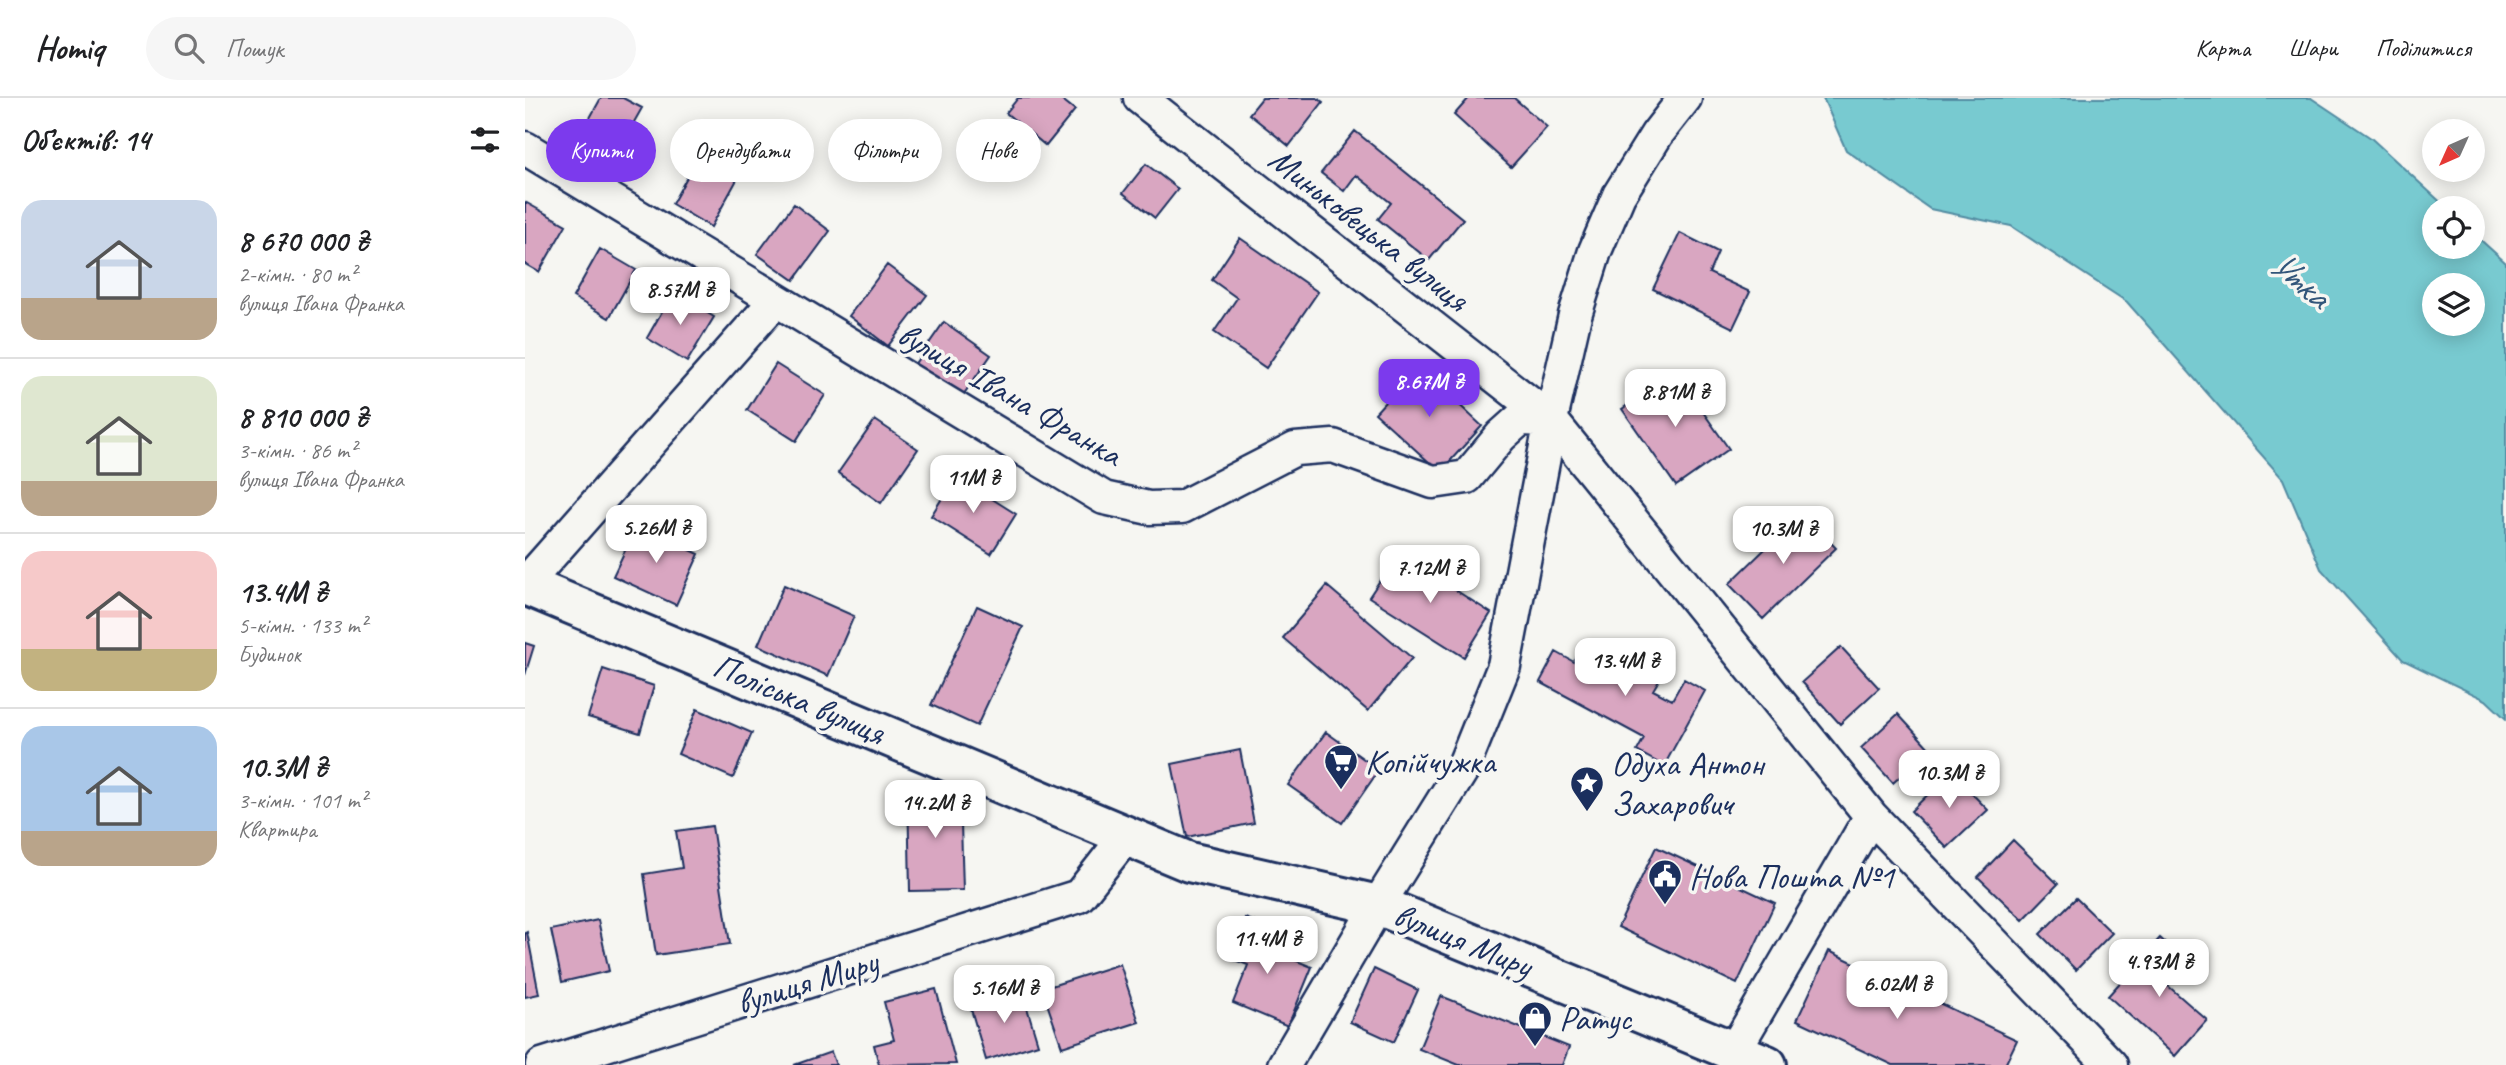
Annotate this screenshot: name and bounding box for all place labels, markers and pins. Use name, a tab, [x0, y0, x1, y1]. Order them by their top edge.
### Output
pin: 8.57M ₴	[615, 268, 745, 327]
pin: 8.67M ₴	[1364, 360, 1494, 419]
pin: 8.81M ₴	[1610, 370, 1740, 429]
pin: 11M ₴	[924, 456, 1022, 515]
pin: 5.26M ₴	[591, 505, 721, 565]
pin: 10.3M ₴	[1718, 506, 1848, 566]
pin: 7.12M ₴	[1365, 546, 1495, 605]
pin: 13.4M ₴	[1560, 638, 1690, 698]
place label: Копійчужка	[1365, 739, 1497, 784]
place label: Одуха Антон Захарович	[1611, 741, 1765, 826]
supermarket icon: Копійчужка	[1322, 742, 1360, 791]
pin: 10.3M ₴	[1884, 750, 2014, 810]
place icon: Одуха Антон Захарович	[1568, 764, 1606, 813]
pin: 14.2M ₴	[870, 780, 1000, 840]
place label: Нова Пошта №1	[1689, 854, 1897, 899]
public building icon: Нова Пошта №1	[1646, 857, 1684, 906]
pin: 11.4M ₴	[1202, 916, 1332, 976]
pin: 4.93M ₴	[2094, 940, 2224, 999]
pin: 6.02M ₴	[1832, 962, 1962, 1021]
pin: 5.16M ₴	[939, 965, 1069, 1025]
place label: Ратус	[1559, 996, 1633, 1041]
shop icon: Ратус	[1516, 999, 1554, 1048]

